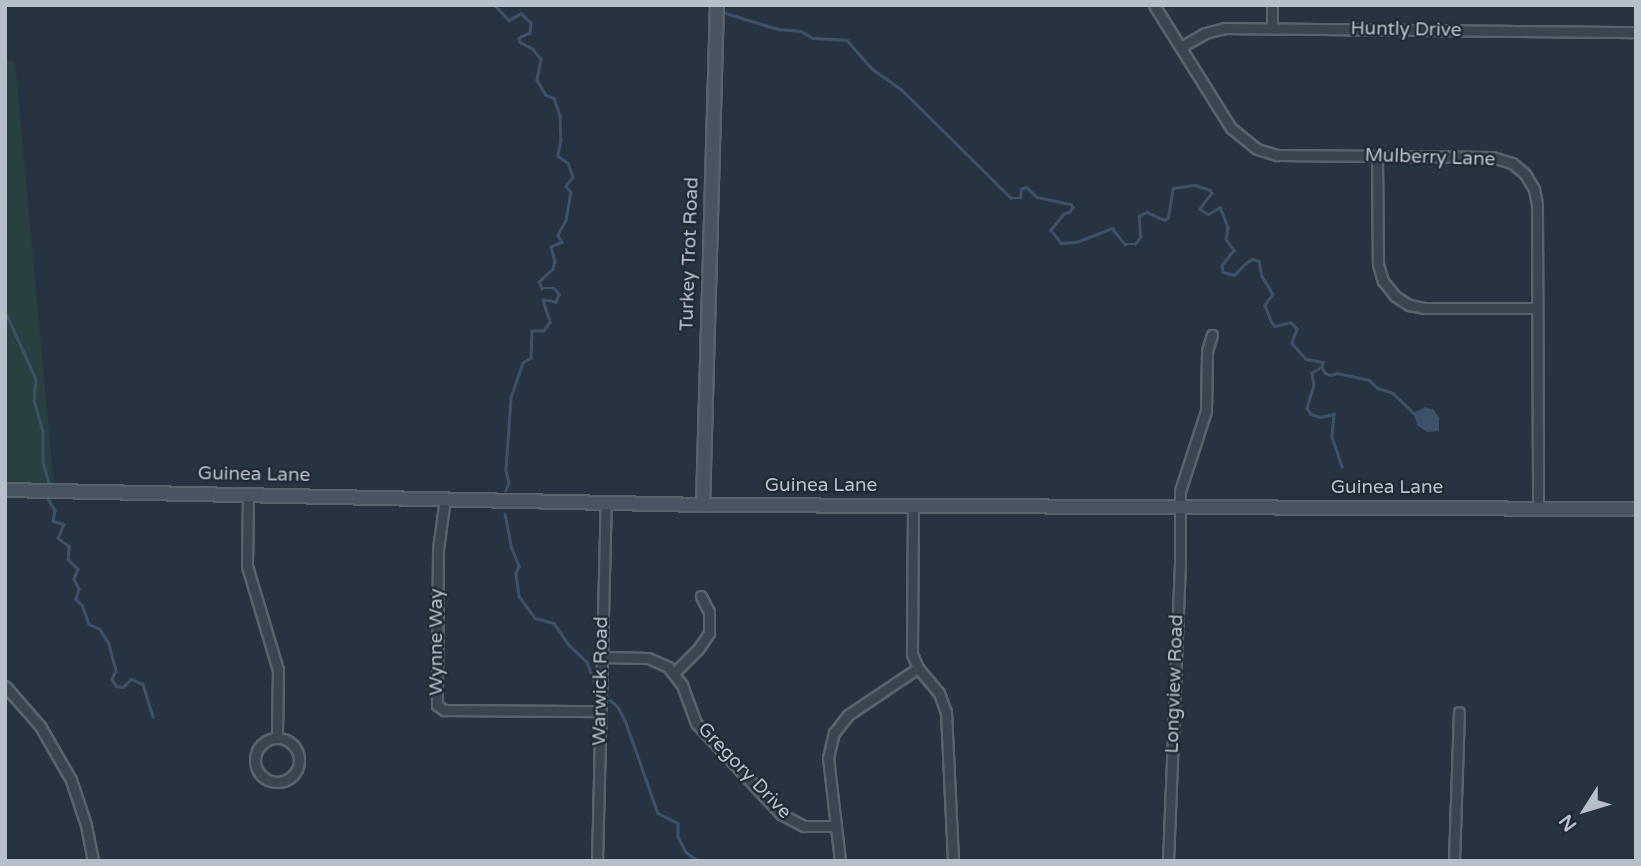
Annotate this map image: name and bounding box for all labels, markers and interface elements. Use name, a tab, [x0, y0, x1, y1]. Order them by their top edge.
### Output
street label: Huntly Drive	[1350, 18, 1462, 42]
street label: Mulberry Lane	[1364, 144, 1496, 172]
street label: Turkey Trot Road	[676, 177, 704, 331]
street label: Guinea Lane	[198, 463, 310, 487]
street label: Guinea Lane	[765, 475, 877, 497]
street label: Guinea Lane	[1331, 477, 1443, 499]
street label: Wynne Way	[426, 588, 448, 696]
street label: Longview Road	[1161, 614, 1189, 754]
street label: Warwick Road	[588, 616, 614, 746]
street label: Gregory Drive	[692, 718, 796, 824]
north arrow	[1550, 775, 1620, 845]
text: N	[1555, 810, 1582, 835]

